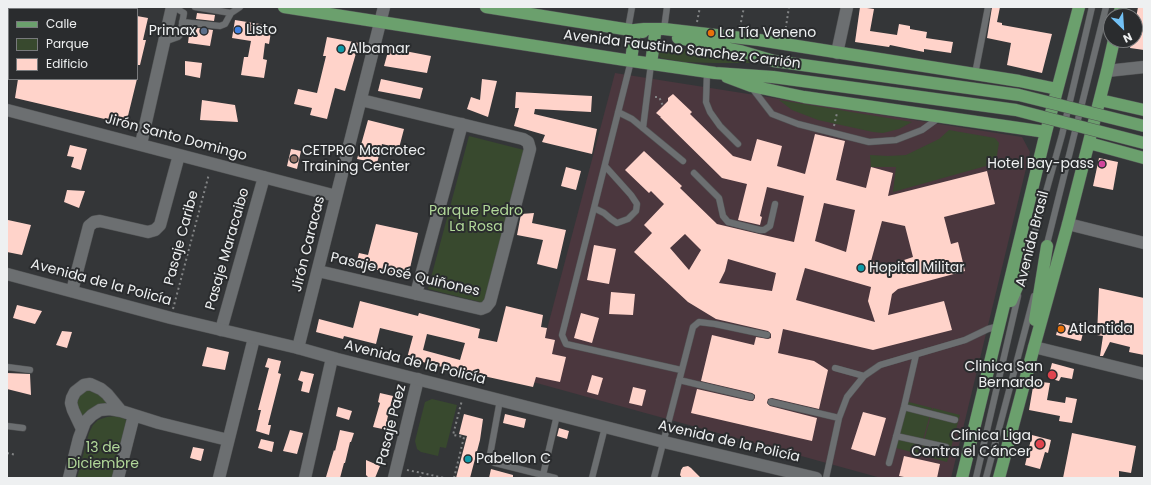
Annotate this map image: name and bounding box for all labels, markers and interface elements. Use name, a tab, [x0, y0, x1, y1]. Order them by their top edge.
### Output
legend	[8, 8, 138, 80]
north arrow	[1103, 8, 1143, 48]
text: Calle	[46, 15, 77, 32]
place label: Listo	[246, 22, 277, 38]
place label: Primax	[149, 23, 196, 39]
marker: Listo	[233, 25, 243, 35]
place label: La Tía Veneno	[719, 25, 816, 41]
marker: Primax	[199, 26, 209, 36]
street label: Avenida Faustino Sanchez Carrión	[562, 27, 802, 73]
marker: La Tía Veneno	[706, 28, 716, 38]
text: N	[1121, 29, 1135, 47]
text: Parque	[46, 35, 89, 52]
place label: Albamar	[349, 41, 410, 57]
marker: Albamar	[336, 44, 346, 54]
text: Edificio	[46, 55, 88, 72]
street label: Jirón Santo Domingo	[103, 111, 249, 165]
place label: CETPRO Macrotec Training Center	[302, 143, 425, 176]
marker: CETPRO Macrotec Training Center	[289, 154, 299, 164]
place label: Hotel Bay-pass	[987, 156, 1094, 172]
marker: Hotel Bay-pass	[1097, 159, 1107, 169]
street label: Pasaje Maracaibo	[203, 186, 253, 312]
street label: Pasaje Caribe	[161, 189, 203, 287]
street label: Avenida Brasil	[1013, 189, 1053, 289]
street label: Jirón Caracas	[289, 194, 329, 294]
park label: Parque Pedro La Rosa	[429, 203, 523, 236]
street label: Pasaje José Quiñones	[329, 250, 481, 300]
street label: Avenida de la Policía	[29, 256, 173, 310]
place label: Hopital Militar	[869, 260, 964, 276]
marker: Hopital Militar	[856, 263, 866, 273]
place label: Atlantida	[1069, 321, 1133, 337]
marker: Atlantida	[1056, 324, 1066, 334]
street label: Avenida de la Policía	[343, 337, 487, 389]
place label: Clinica San Bernardo	[965, 359, 1043, 392]
marker: Clinica San Bernardo	[1046, 369, 1058, 381]
street label: Pasaje Paez	[374, 383, 410, 467]
street label: Avenida de la Policía	[657, 418, 801, 466]
place label: Clínica Liga Contra el Cáncer	[911, 428, 1031, 460]
marker: Clínica Liga Contra el Cáncer	[1034, 438, 1046, 450]
park label: 13 de Diciembre	[67, 440, 139, 472]
place label: Pabellon C	[476, 451, 551, 467]
marker: Pabellon C	[463, 454, 473, 464]

